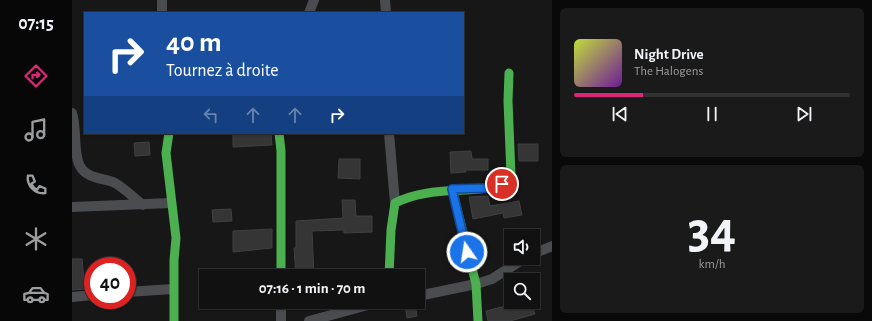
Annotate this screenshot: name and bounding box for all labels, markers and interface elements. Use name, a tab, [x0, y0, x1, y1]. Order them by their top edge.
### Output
text: 07:15	[18, 15, 54, 33]
icon: right	[100, 28, 152, 80]
text: 40 m	[166, 29, 222, 57]
text: Night Drive	[634, 47, 704, 62]
icon: directions	[22, 62, 50, 90]
text: Tournez à droite	[166, 62, 279, 80]
text: The Halogens	[634, 65, 703, 78]
icon: previous	[609, 103, 631, 125]
icon: pause	[701, 103, 723, 125]
icon: next	[793, 103, 815, 125]
icon: left	[200, 104, 222, 126]
icon: ahead	[242, 104, 264, 126]
icon: ahead	[284, 104, 306, 126]
icon: right	[326, 104, 348, 126]
icon: music	[22, 116, 50, 144]
pin	[485, 167, 519, 201]
icon: phone	[22, 171, 50, 199]
icon: arrive	[491, 173, 513, 195]
text: 34	[688, 205, 736, 257]
icon: climate	[22, 225, 50, 253]
map controls	[504, 229, 540, 309]
button: sound	[504, 229, 540, 265]
position arrow	[446, 231, 488, 273]
speed limit sign: 40	[84, 257, 136, 309]
text: km/h	[699, 258, 725, 271]
button: search	[504, 273, 540, 309]
icon: car	[22, 280, 50, 308]
text: 07:16 · 1 min · 70 m	[259, 281, 365, 296]

